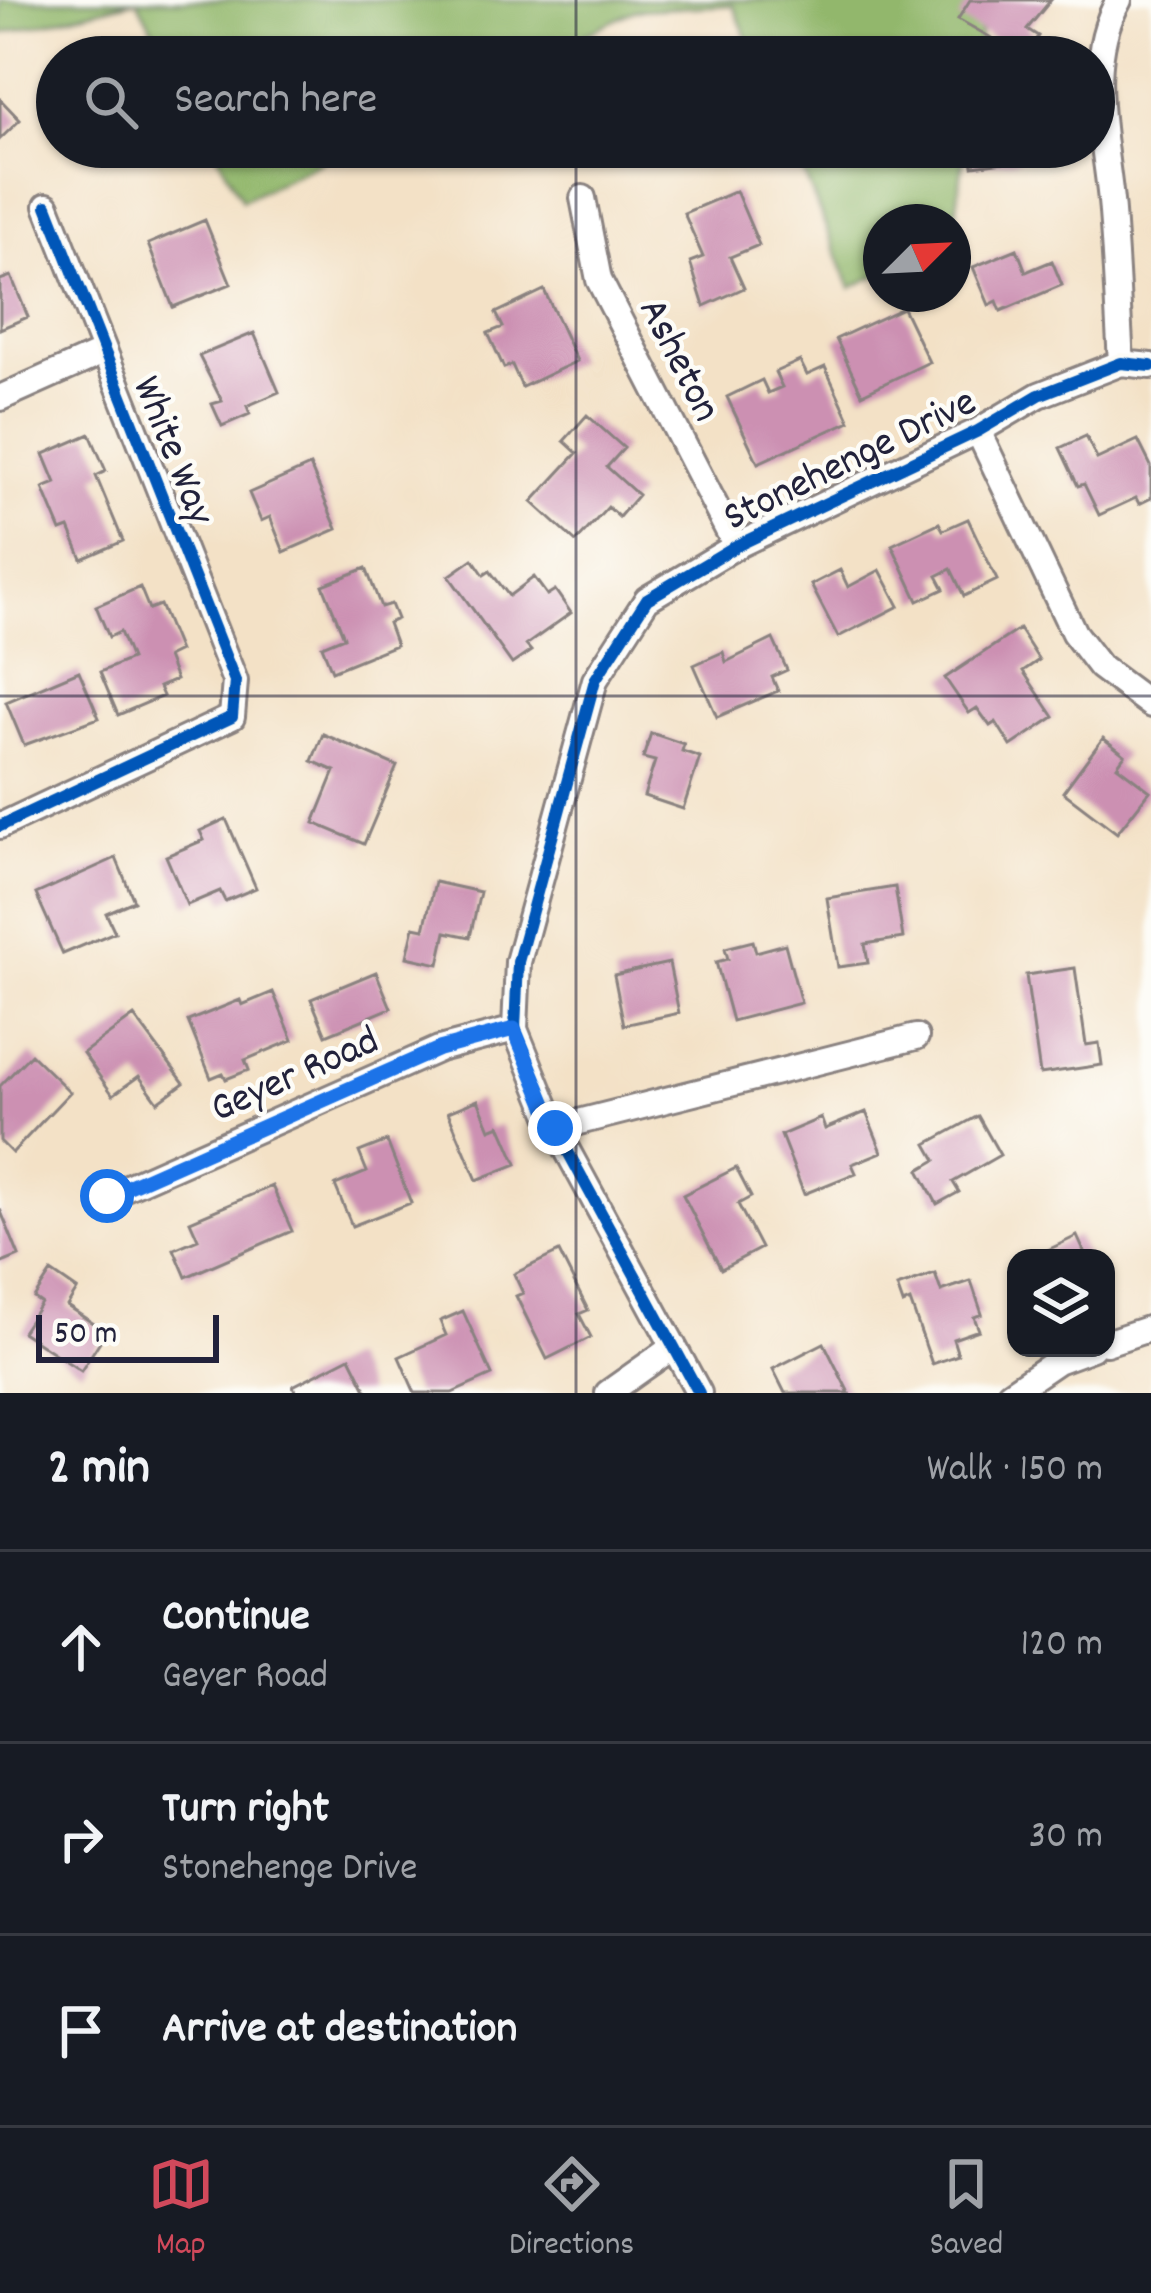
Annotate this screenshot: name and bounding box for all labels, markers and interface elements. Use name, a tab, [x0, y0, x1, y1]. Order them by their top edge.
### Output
search box	[36, 36, 1115, 168]
icon: search	[78, 69, 144, 135]
text: Search here	[174, 70, 377, 134]
north arrow	[863, 204, 971, 312]
street label: Asheton	[620, 289, 733, 434]
street label: White Way	[114, 368, 228, 536]
street label: Stonehenge Drive	[714, 375, 988, 550]
street label: Geyer Road	[202, 1014, 390, 1141]
route end	[528, 1101, 582, 1155]
route start	[80, 1169, 134, 1223]
map controls	[1007, 1249, 1115, 1357]
button: layers	[1007, 1249, 1115, 1357]
scale bar	[36, 1309, 219, 1362]
text: 50 m	[54, 1312, 118, 1359]
text: 2 min	[48, 1435, 150, 1507]
text: Walk · 150 m	[927, 1444, 1103, 1499]
text: Continue	[162, 1587, 310, 1651]
icon: ahead	[48, 1614, 114, 1680]
text: 120 m	[1020, 1619, 1103, 1674]
text: Geyer Road	[162, 1651, 328, 1706]
text: Turn right	[162, 1779, 329, 1843]
icon: right	[48, 1806, 114, 1872]
text: 30 m	[1029, 1811, 1103, 1866]
text: Stonehenge Drive	[162, 1843, 418, 1898]
icon: arrive	[48, 1998, 114, 2064]
text: Arrive at destination	[162, 1999, 517, 2063]
tab: Map	[148, 2151, 214, 2270]
tab: Directions	[509, 2151, 634, 2270]
tab: Saved	[930, 2151, 1003, 2270]

